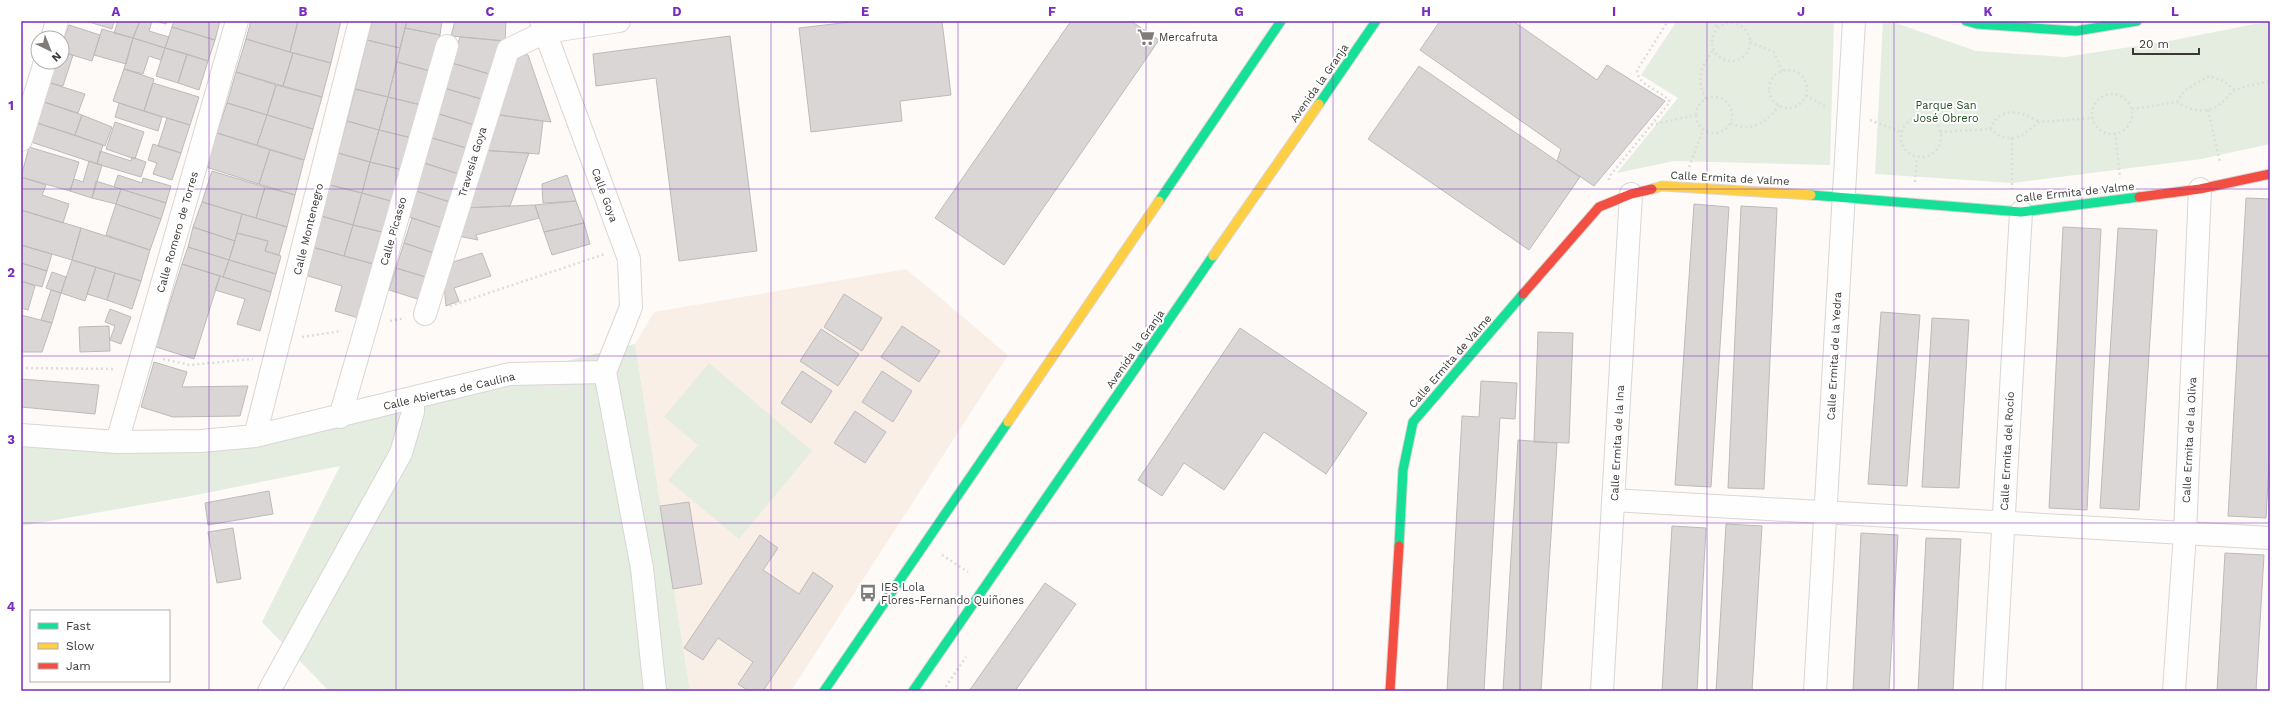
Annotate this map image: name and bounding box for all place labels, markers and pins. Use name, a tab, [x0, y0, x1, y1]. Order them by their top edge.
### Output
supermarket icon: Mercafruta	[1136, 27, 1156, 47]
place label: Mercafruta	[1159, 31, 1218, 44]
place label: IES Lola Flores-Fernando Quiñones	[881, 581, 1024, 607]
bus stop icon: IES Lola Flores-Fernando Quiñones	[858, 583, 878, 603]

